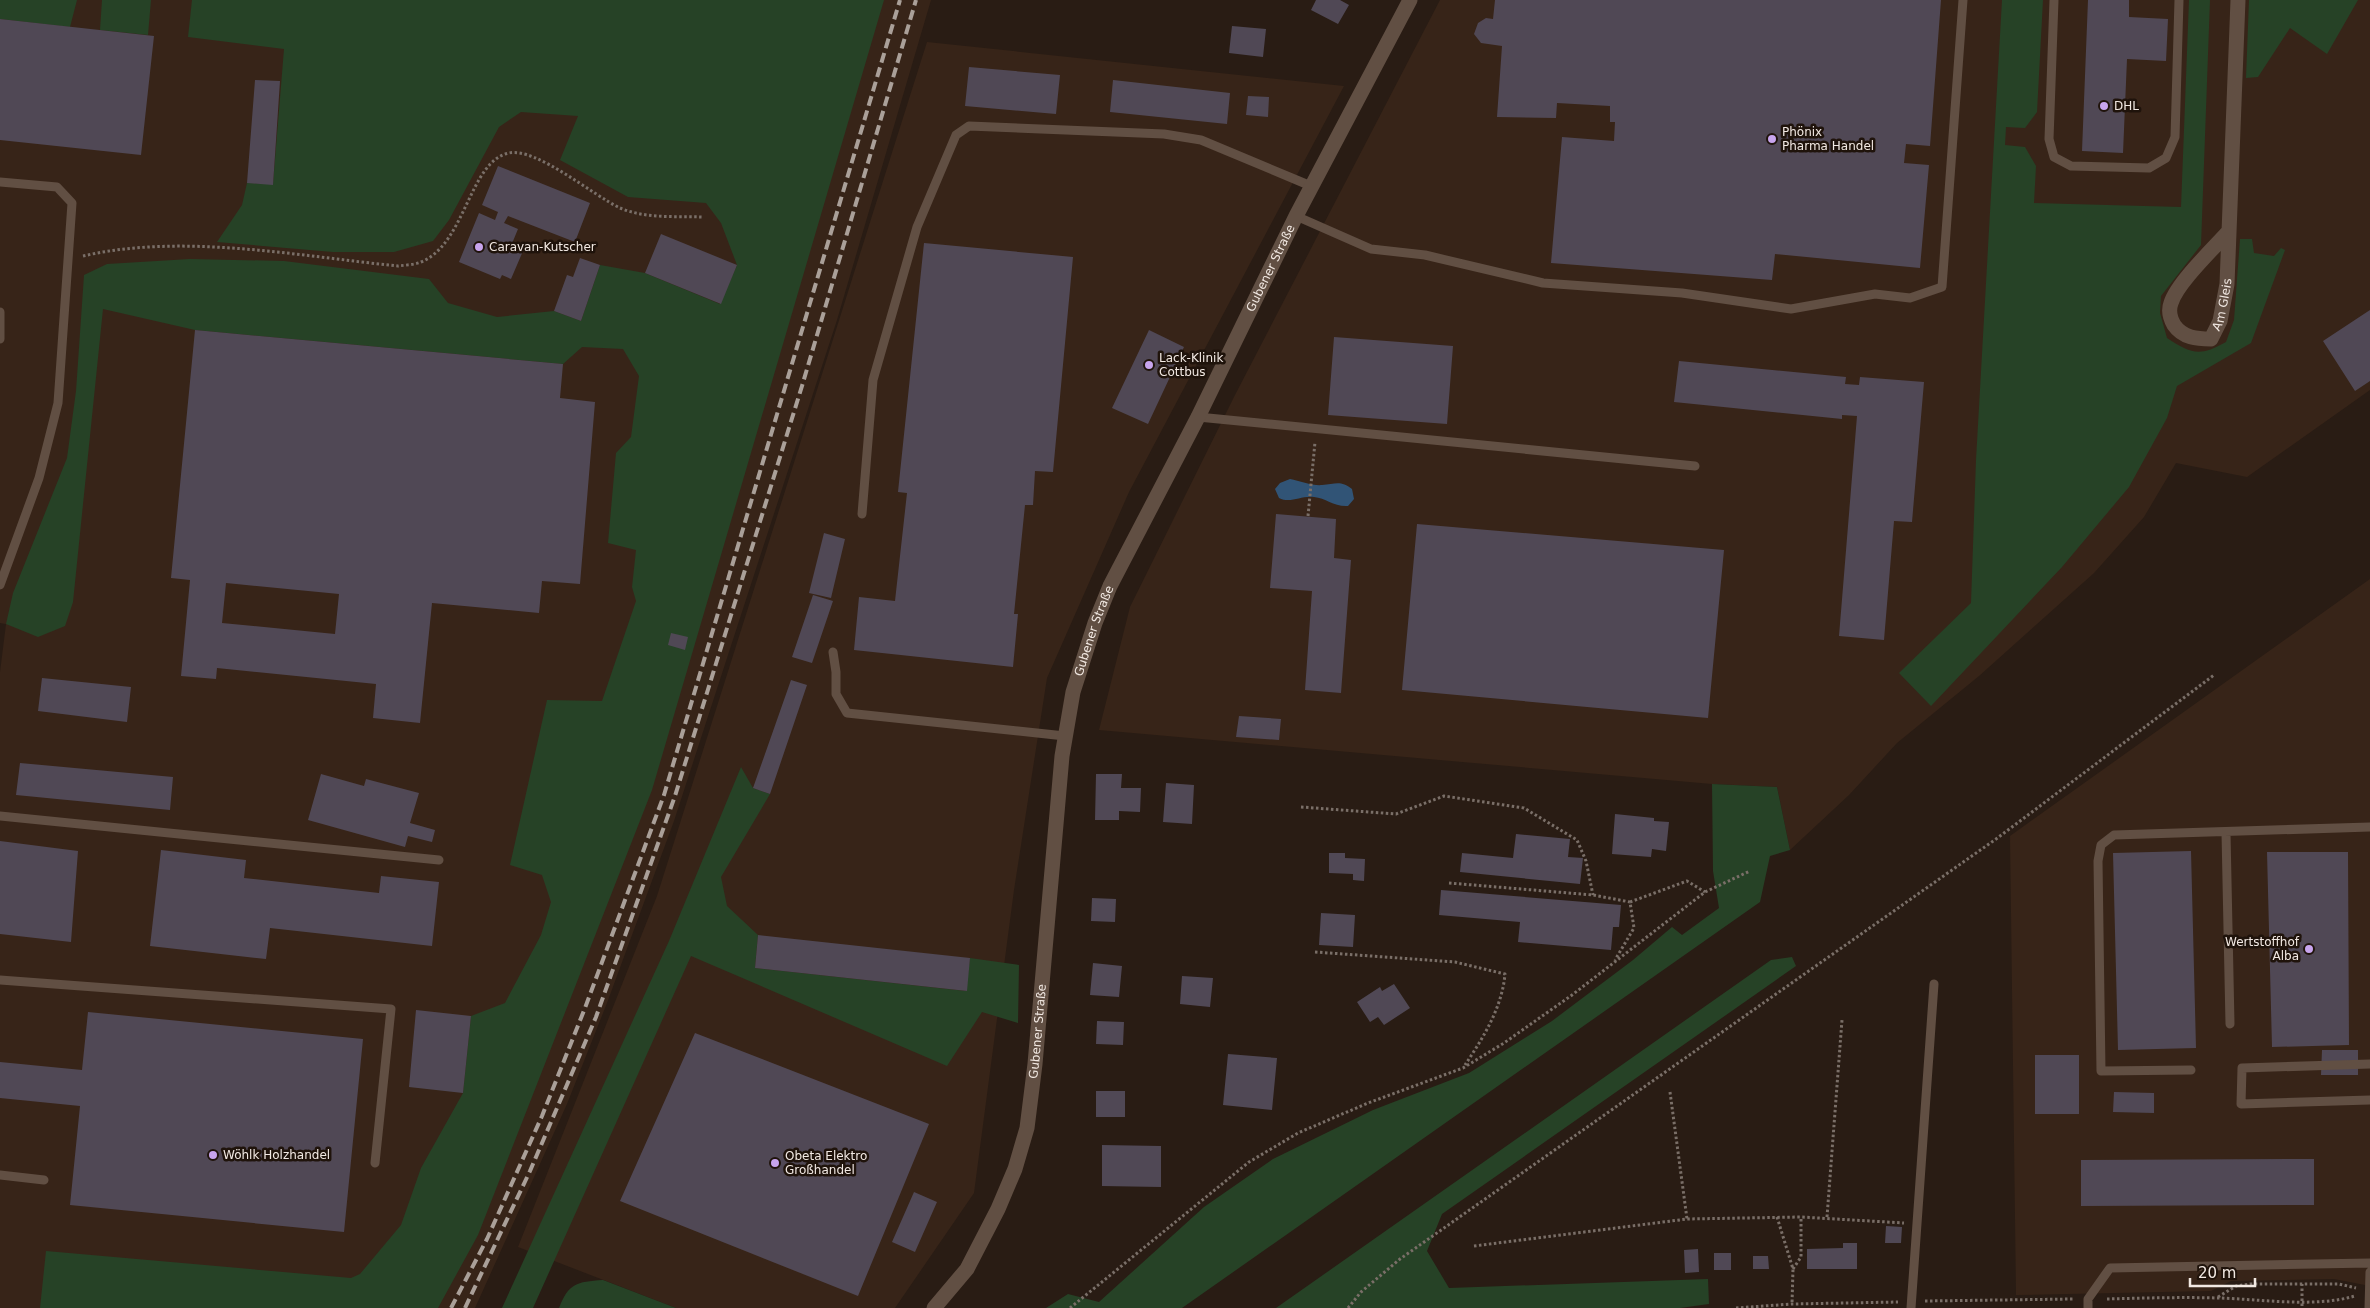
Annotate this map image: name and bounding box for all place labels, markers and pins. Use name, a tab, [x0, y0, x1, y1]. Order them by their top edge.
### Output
place label: DHL	[2114, 99, 2139, 113]
marker: DHL	[2098, 100, 2110, 112]
place label: Phönix Pharma Handel	[1782, 125, 1874, 153]
marker: Phönix Pharma Handel	[1766, 133, 1778, 145]
place label: Caravan-Kutscher	[489, 240, 596, 254]
marker: Caravan-Kutscher	[473, 241, 485, 253]
place label: Lack-Klinik Cottbus	[1159, 351, 1223, 379]
marker: Lack-Klinik Cottbus	[1143, 359, 1155, 371]
place label: Wertstoffhof Alba	[2225, 935, 2300, 963]
marker: Wertstoffhof Alba	[2303, 943, 2315, 955]
place label: Wöhlk Holzhandel	[223, 1148, 330, 1162]
marker: Wöhlk Holzhandel	[207, 1149, 219, 1161]
place label: Obeta Elektro Großhandel	[785, 1149, 867, 1177]
marker: Obeta Elektro Großhandel	[769, 1157, 781, 1169]

